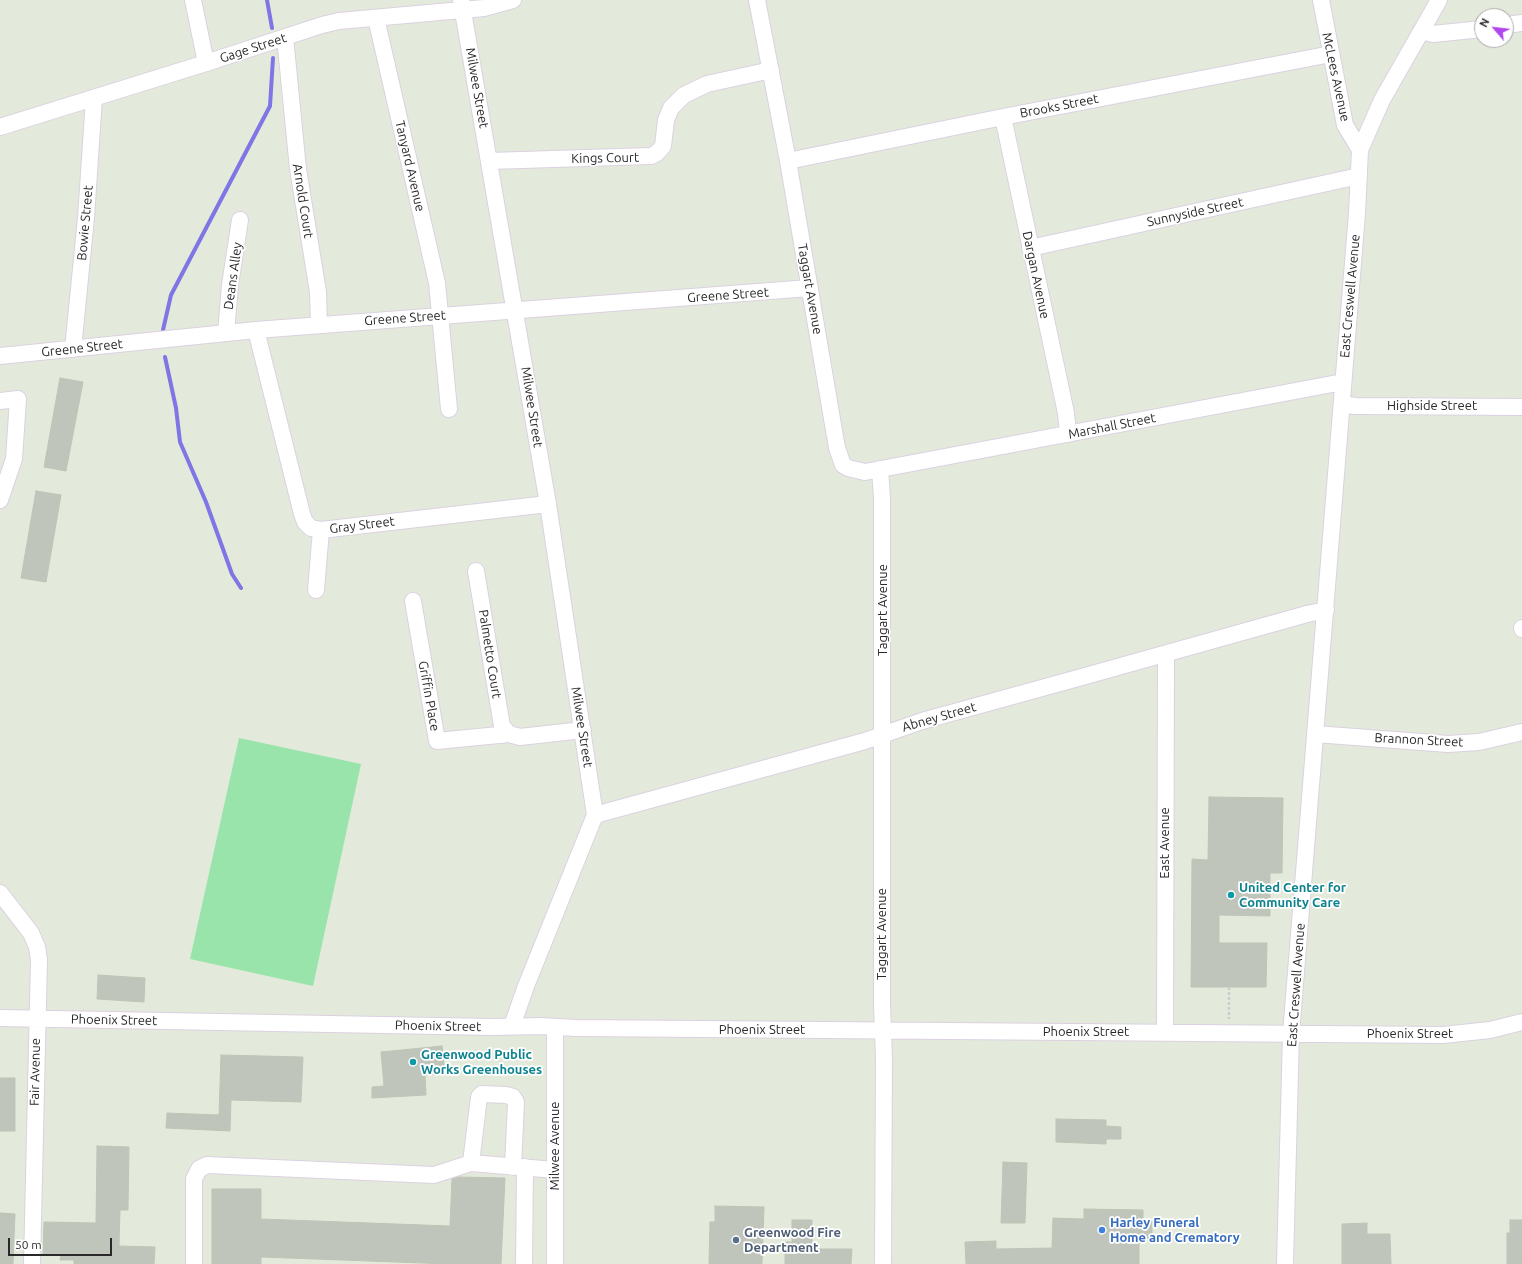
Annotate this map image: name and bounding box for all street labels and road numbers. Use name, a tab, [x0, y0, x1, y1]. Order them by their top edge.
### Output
street label: Gage Street	[218, 30, 288, 66]
street label: McLees Avenue	[1319, 31, 1353, 123]
street label: Milwee Street	[462, 46, 492, 130]
street label: Brooks Street	[1018, 91, 1100, 121]
street label: Tanyard Avenue	[392, 119, 428, 213]
street label: Kings Court	[571, 150, 639, 166]
street label: Arnold Court	[289, 163, 317, 239]
street label: Bowie Street	[74, 185, 96, 261]
street label: Sunnyside Street	[1145, 194, 1245, 230]
street label: Dargan Avenue	[1019, 230, 1053, 320]
street label: East Creswell Avenue	[1337, 233, 1363, 359]
street label: Deans Alley	[221, 241, 245, 311]
street label: Taggart Avenue	[794, 242, 826, 336]
street label: Greene Street	[687, 284, 769, 306]
street label: Greene Street	[364, 307, 446, 329]
street label: Greene Street	[41, 336, 123, 360]
street label: Milwee Street	[518, 366, 546, 448]
street label: Highside Street	[1387, 398, 1477, 414]
street label: Marshall Street	[1067, 410, 1157, 442]
street label: Gray Street	[328, 513, 396, 537]
street label: Taggart Avenue	[875, 564, 891, 656]
street label: Palmetto Court	[475, 608, 505, 700]
street label: Griffin Place	[415, 660, 443, 732]
street label: Milwee Street	[568, 686, 596, 768]
street label: Abney Street	[900, 699, 978, 735]
street label: Brannon Street	[1374, 730, 1464, 750]
street label: East Avenue	[1157, 807, 1173, 879]
street label: Taggart Avenue	[874, 888, 890, 980]
street label: East Creswell Avenue	[1284, 922, 1308, 1048]
street label: Phoenix Street	[71, 1011, 157, 1029]
street label: Phoenix Street	[395, 1017, 481, 1035]
street label: Phoenix Street	[719, 1022, 805, 1038]
street label: Phoenix Street	[1043, 1024, 1129, 1040]
street label: Phoenix Street	[1367, 1026, 1453, 1042]
street label: Fair Avenue	[27, 1038, 43, 1106]
street label: Milwee Avenue	[547, 1101, 563, 1191]

